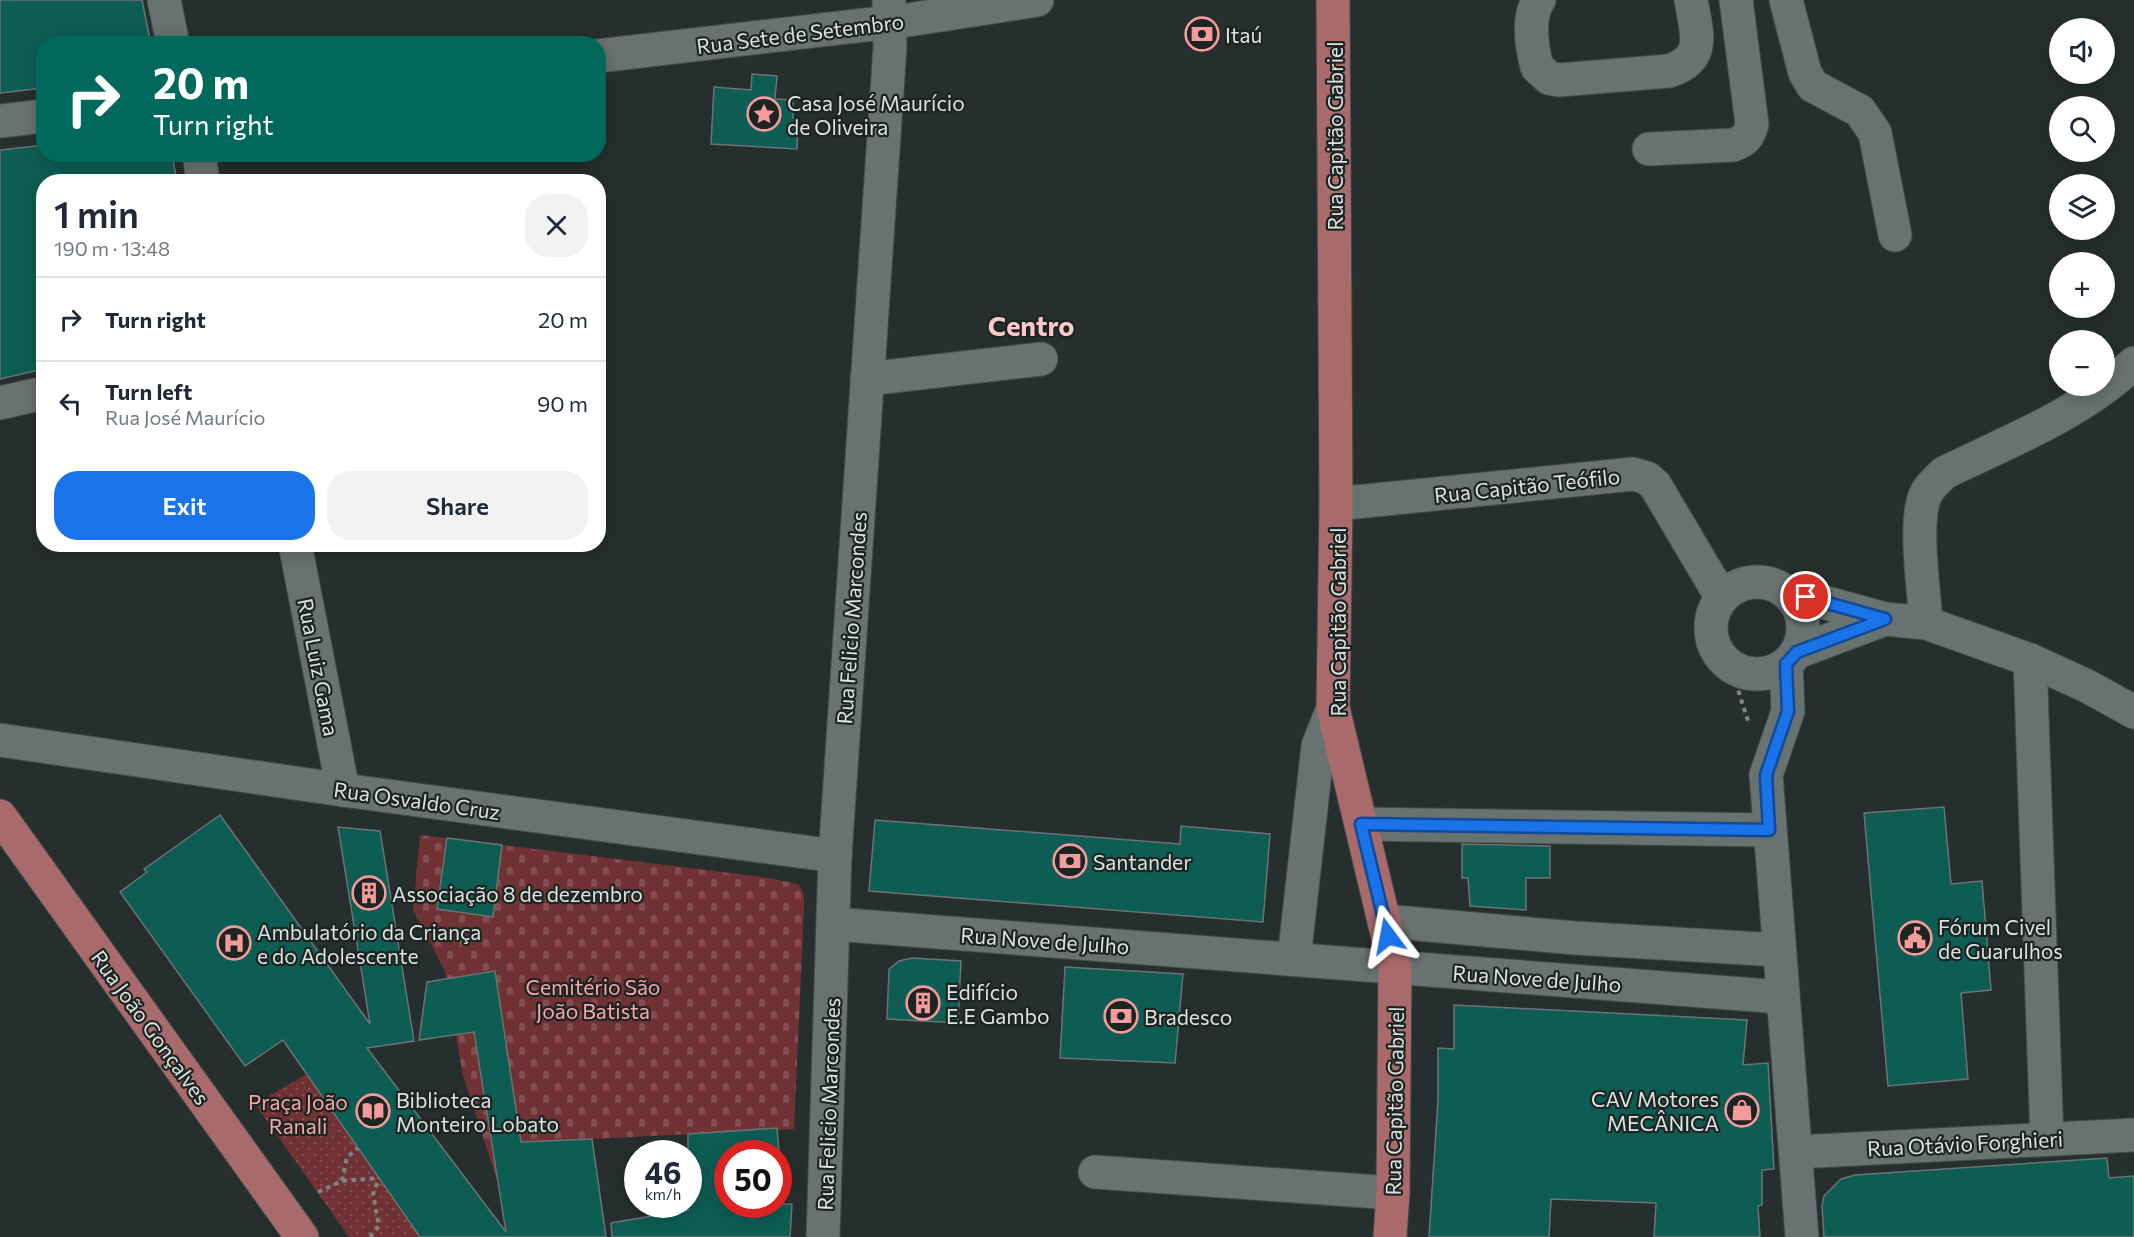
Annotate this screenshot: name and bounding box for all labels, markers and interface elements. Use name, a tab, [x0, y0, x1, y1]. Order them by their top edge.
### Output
street label: Rua Sete de Setembro	[695, 8, 905, 58]
bank icon: Itaú	[1184, 16, 1220, 52]
map controls	[2049, 18, 2115, 396]
button: sound	[2049, 18, 2115, 84]
place label: Itaú	[1225, 22, 1262, 47]
street label: Rua Capitão Gabriel	[1322, 42, 1347, 230]
text: 20 m	[153, 56, 249, 108]
icon: right	[54, 60, 132, 138]
place label: Casa José Maurício de Oliveira	[787, 90, 965, 139]
place icon: Casa José Maurício de Oliveira	[746, 96, 782, 132]
button: search	[2049, 96, 2115, 162]
text: Turn right	[153, 108, 273, 141]
button: layers	[2049, 174, 2115, 240]
text: 1 min	[54, 191, 139, 235]
button: close	[525, 194, 588, 257]
text: 190 m · 13:48	[54, 236, 170, 260]
button: +	[2049, 252, 2115, 318]
icon: right	[54, 303, 87, 336]
text: Turn right	[105, 306, 206, 333]
text: 20 m	[538, 306, 588, 333]
district label: Centro	[988, 309, 1074, 342]
button: −	[2049, 330, 2115, 396]
text: Turn left	[105, 378, 192, 405]
icon: left	[54, 387, 87, 420]
text: 90 m	[537, 390, 588, 417]
text: Rua José Maurício	[105, 405, 266, 429]
street label: Rua Capitão Teófilo	[1433, 463, 1621, 507]
button: Exit	[54, 471, 315, 540]
button: Share	[327, 471, 588, 540]
street label: Rua Felicio Marcondes	[831, 511, 871, 725]
street label: Rua Capitão Gabriel	[1325, 528, 1350, 716]
pin	[1780, 571, 1831, 622]
icon: arrive	[1789, 580, 1822, 613]
street label: Rua Luiz Gama	[293, 596, 345, 738]
street label: Rua Osvaldo Cruz	[332, 776, 502, 824]
bank icon: Santander	[1052, 843, 1088, 879]
place label: Santander	[1093, 849, 1192, 874]
building icon: Associação 8 de dezembro	[351, 875, 387, 911]
place label: Associação 8 de dezembro	[392, 881, 643, 906]
position arrow	[1356, 904, 1420, 968]
place label: Fórum Civel de Guarulhos	[1938, 914, 2063, 963]
place label: Ambulatório da Criança e do Adolescente	[257, 919, 481, 968]
public building icon: Fórum Civel de Guarulhos	[1897, 920, 1933, 956]
street label: Rua Nove de Julho	[960, 922, 1130, 958]
hospital icon: Ambulatório da Criança e do Adolescente	[216, 925, 252, 961]
street label: Rua João Gonçalves	[87, 945, 215, 1109]
street label: Rua Nove de Julho	[1452, 960, 1622, 996]
park label: Cemitério São João Batista	[526, 974, 660, 1023]
place label: Edifício E.E Gambo	[946, 979, 1050, 1028]
building icon: Edifício E.E Gambo	[905, 985, 941, 1021]
street label: Rua Felicio Marcondes	[812, 997, 844, 1211]
bank icon: Bradesco	[1103, 998, 1139, 1034]
place label: Bradesco	[1144, 1004, 1232, 1029]
street label: Rua Capitão Gabriel	[1380, 1006, 1408, 1196]
place label: CAV Motores MECÂNICA	[1591, 1086, 1719, 1135]
place label: Biblioteca Monteiro Lobato	[396, 1087, 559, 1136]
park label: Praça João Ranali	[248, 1089, 348, 1138]
shop icon: CAV Motores MECÂNICA	[1724, 1092, 1760, 1128]
library icon: Biblioteca Monteiro Lobato	[355, 1093, 391, 1129]
street label: Rua Otávio Forghieri	[1866, 1125, 2064, 1161]
speed limit sign: 50	[714, 1140, 792, 1218]
text: 46	[645, 1153, 681, 1190]
text: km/h	[645, 1185, 681, 1203]

